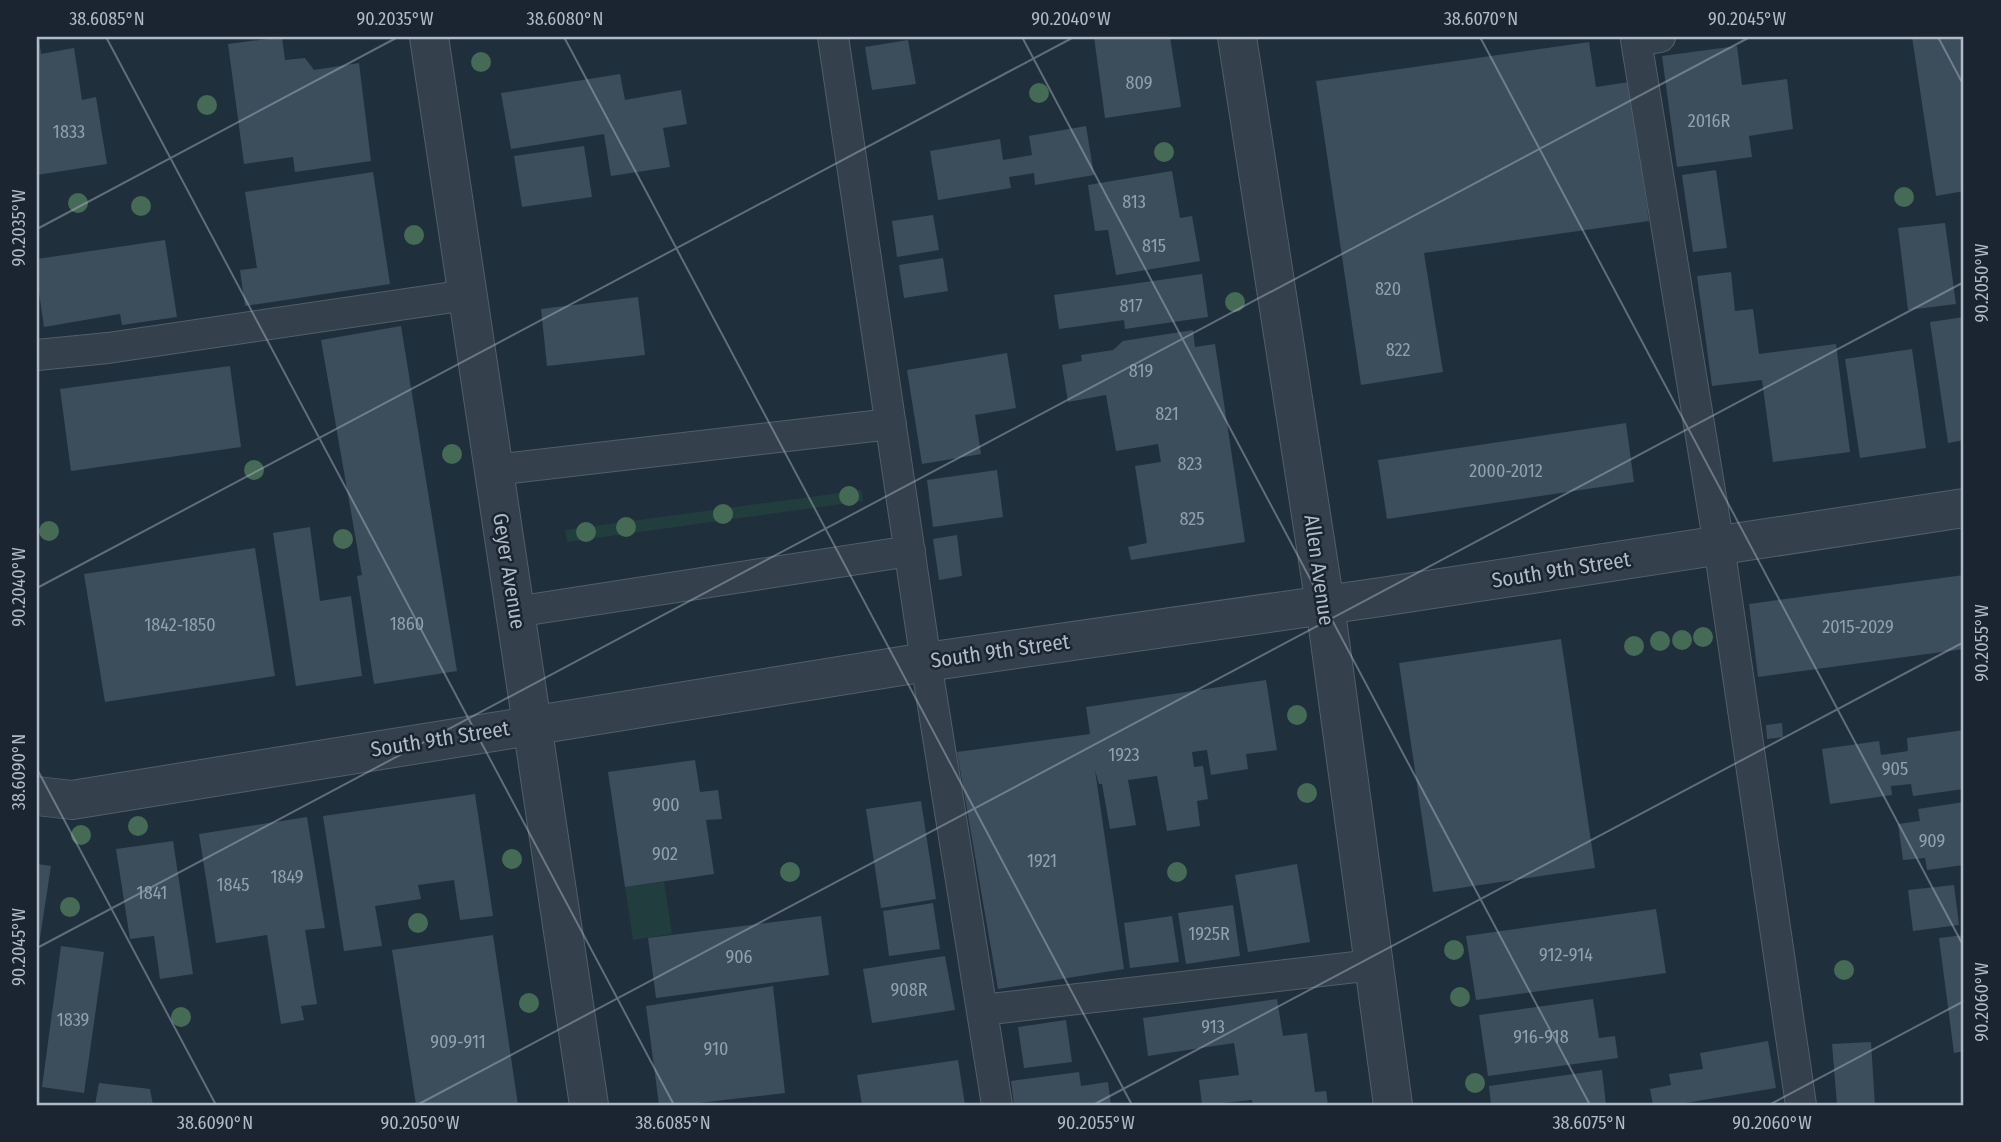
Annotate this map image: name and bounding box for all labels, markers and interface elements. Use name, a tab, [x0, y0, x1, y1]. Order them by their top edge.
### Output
text: 38.6085°N	[69, 8, 145, 30]
text: 90.2035°W	[356, 8, 434, 30]
text: 38.6080°N	[527, 8, 603, 30]
text: 90.2040°W	[1031, 8, 1111, 30]
text: 38.6070°N	[1444, 8, 1518, 30]
text: 90.2045°W	[1708, 8, 1786, 30]
house number: 809	[1126, 72, 1152, 94]
house number: 2016R	[1688, 110, 1731, 132]
house number: 1833	[53, 121, 85, 143]
text: 90.2035°W	[8, 189, 30, 267]
house number: 813	[1122, 191, 1146, 213]
house number: 815	[1142, 235, 1166, 257]
text: 90.2050°W	[1971, 243, 1993, 322]
house number: 820	[1375, 278, 1401, 300]
house number: 817	[1120, 295, 1142, 317]
house number: 822	[1386, 339, 1410, 361]
house number: 819	[1129, 360, 1153, 382]
house number: 821	[1155, 403, 1179, 425]
house number: 823	[1178, 453, 1202, 475]
house number: 2000-2012	[1469, 460, 1543, 482]
house number: 825	[1179, 508, 1205, 530]
street label: Geyer Avenue	[487, 511, 531, 631]
street label: Allen Avenue	[1298, 513, 1340, 627]
street label: South 9th Street	[1490, 546, 1632, 594]
text: 90.2040°W	[8, 547, 30, 627]
text: 90.2055°W	[1971, 604, 1993, 682]
house number: 1860	[390, 613, 424, 635]
house number: 1842-1850	[144, 614, 216, 636]
house number: 2015-2029	[1822, 616, 1894, 638]
street label: South 9th Street	[929, 628, 1071, 674]
street label: South 9th Street	[369, 715, 511, 763]
text: 38.6090°N	[8, 734, 30, 810]
house number: 1923	[1108, 744, 1140, 766]
house number: 905	[1882, 758, 1908, 780]
house number: 900	[652, 794, 680, 816]
house number: 909	[1919, 830, 1945, 852]
house number: 902	[652, 843, 678, 865]
house number: 1921	[1027, 850, 1057, 872]
house number: 1849	[270, 866, 304, 888]
house number: 1845	[217, 874, 249, 896]
house number: 1841	[137, 882, 167, 904]
text: 90.2045°W	[8, 908, 30, 986]
house number: 1925R	[1188, 923, 1230, 945]
house number: 912-914	[1539, 944, 1593, 966]
house number: 906	[725, 946, 753, 968]
text: 90.2060°W	[1971, 962, 1993, 1042]
house number: 908R	[891, 979, 928, 1001]
house number: 1839	[57, 1009, 89, 1031]
house number: 913	[1201, 1016, 1225, 1038]
house number: 916-918	[1513, 1026, 1569, 1048]
house number: 909-911	[430, 1031, 486, 1053]
house number: 910	[704, 1038, 728, 1060]
text: 38.6090°N	[177, 1112, 253, 1134]
text: 90.2050°W	[381, 1112, 460, 1134]
text: 38.6085°N	[635, 1112, 711, 1134]
text: 90.2055°W	[1057, 1112, 1135, 1134]
text: 38.6075°N	[1552, 1112, 1626, 1134]
text: 90.2060°W	[1732, 1112, 1812, 1134]

